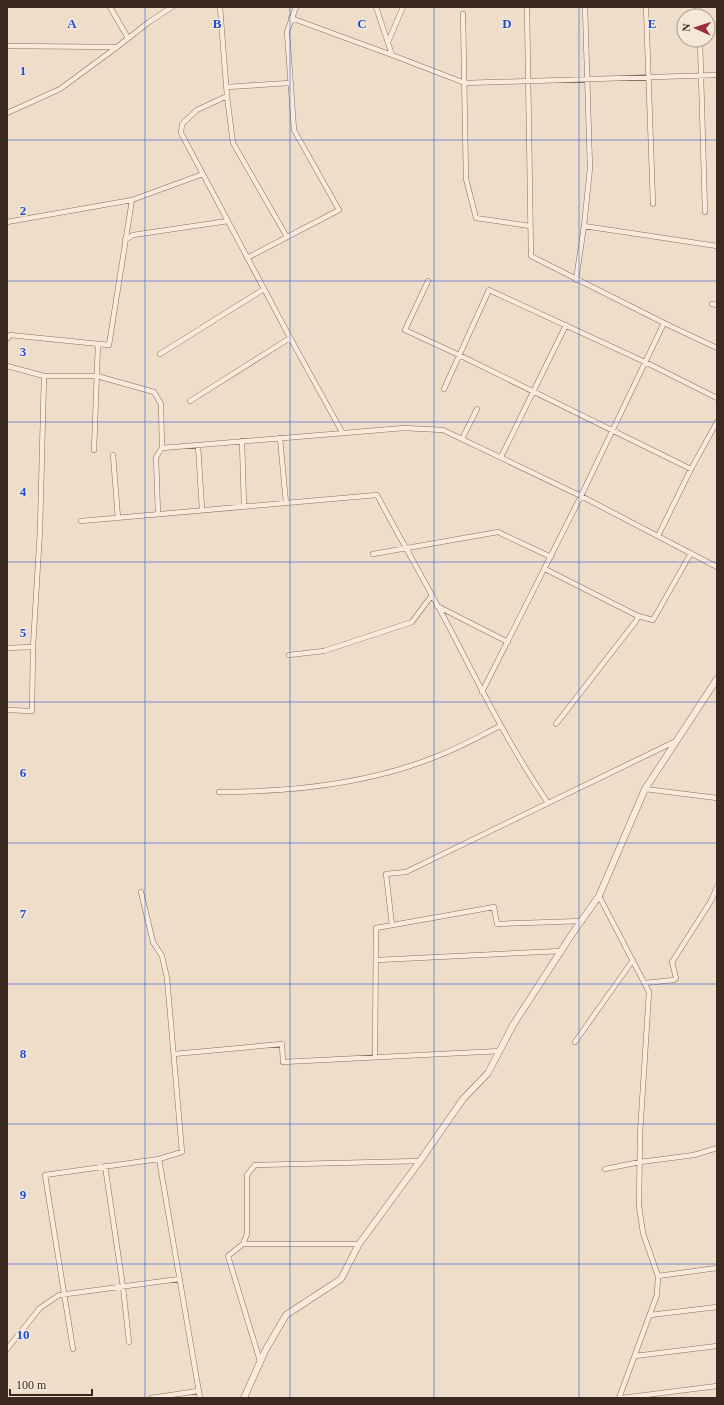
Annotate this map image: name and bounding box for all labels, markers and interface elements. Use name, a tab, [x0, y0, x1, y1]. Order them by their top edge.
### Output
north arrow	[676, 8, 716, 48]
text: A	[67, 16, 77, 31]
text: B	[213, 16, 222, 31]
text: C	[357, 16, 367, 31]
text: D	[502, 16, 512, 31]
text: E	[648, 16, 656, 31]
text: N	[680, 23, 692, 32]
text: 1	[20, 63, 26, 78]
text: 2	[20, 203, 26, 218]
text: 3	[20, 344, 27, 359]
text: 4	[20, 484, 27, 499]
text: 5	[20, 625, 27, 640]
text: 6	[20, 765, 27, 780]
text: 7	[20, 906, 27, 921]
text: 8	[20, 1046, 27, 1061]
text: 9	[20, 1187, 27, 1202]
text: 10	[17, 1327, 30, 1342]
scale bar	[10, 1371, 92, 1397]
text: 100 m	[16, 1378, 47, 1392]

